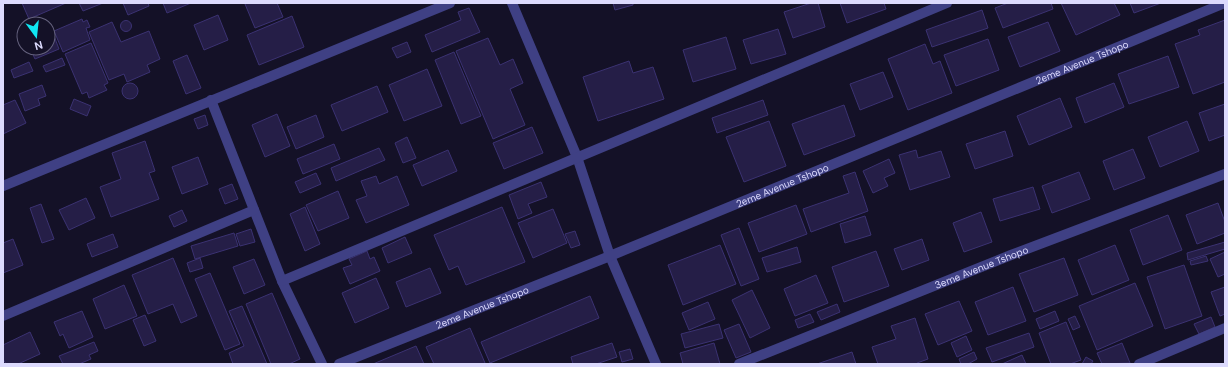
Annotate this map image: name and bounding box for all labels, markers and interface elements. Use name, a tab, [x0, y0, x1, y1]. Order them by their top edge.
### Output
north arrow	[16, 16, 56, 56]
street label: 2eme Avenue Tshopo	[1034, 37, 1130, 87]
text: N	[33, 38, 44, 53]
street label: 2eme Avenue Tshopo	[734, 161, 831, 210]
street label: 3eme Avenue Tshopo	[933, 243, 1030, 292]
street label: 2eme Avenue Tshopo	[434, 283, 531, 332]

